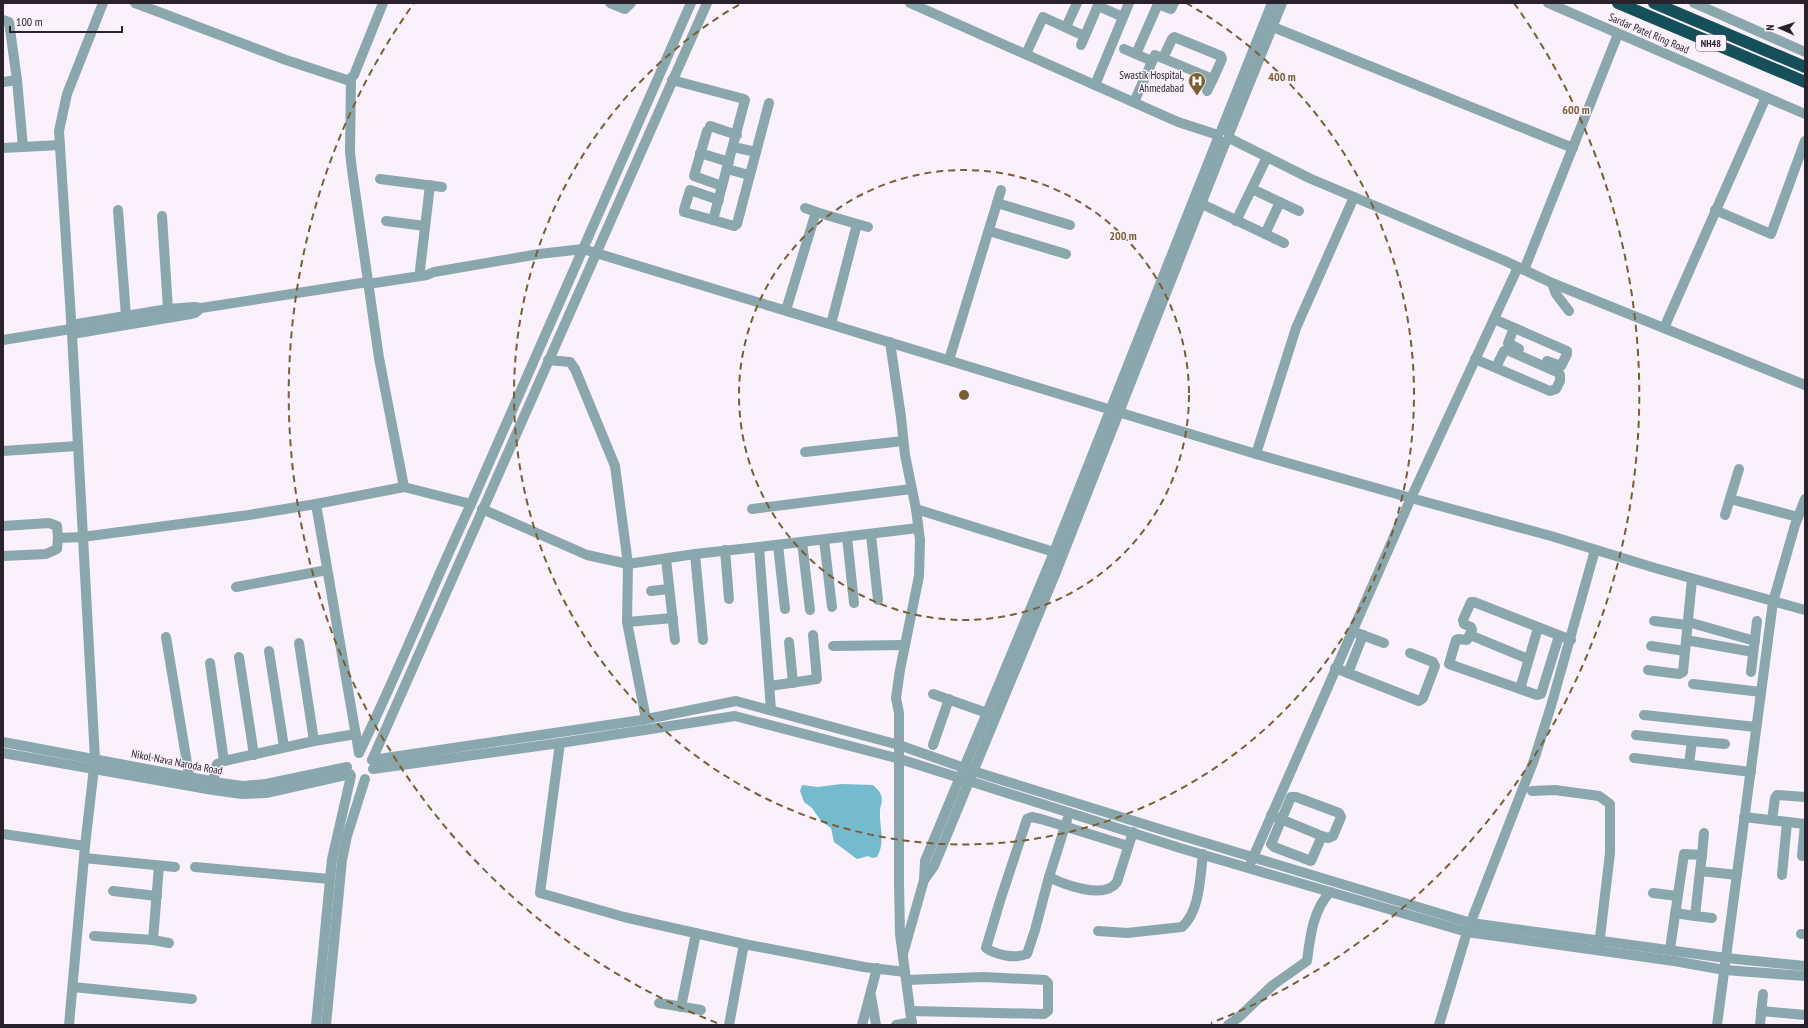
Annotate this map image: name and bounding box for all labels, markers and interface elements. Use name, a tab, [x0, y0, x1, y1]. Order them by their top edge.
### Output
scale bar	[10, 8, 122, 34]
north arrow	[1760, 8, 1800, 48]
street label: Sardar Patel Ring Road	[1606, 10, 1692, 56]
text: 100 m	[16, 14, 43, 29]
text: N	[1763, 24, 1777, 31]
road number: NH48	[1696, 35, 1726, 51]
place label: Swastik Hospital, Ahmedabad	[1119, 68, 1184, 95]
text: 400 m	[1268, 69, 1296, 84]
hospital icon: Swastik Hospital, Ahmedabad	[1187, 71, 1207, 96]
text: 600 m	[1562, 102, 1590, 117]
text: 200 m	[1109, 228, 1137, 243]
centre of rings	[957, 388, 971, 402]
street label: Nikol-Nava Naroda Road	[130, 746, 224, 778]

